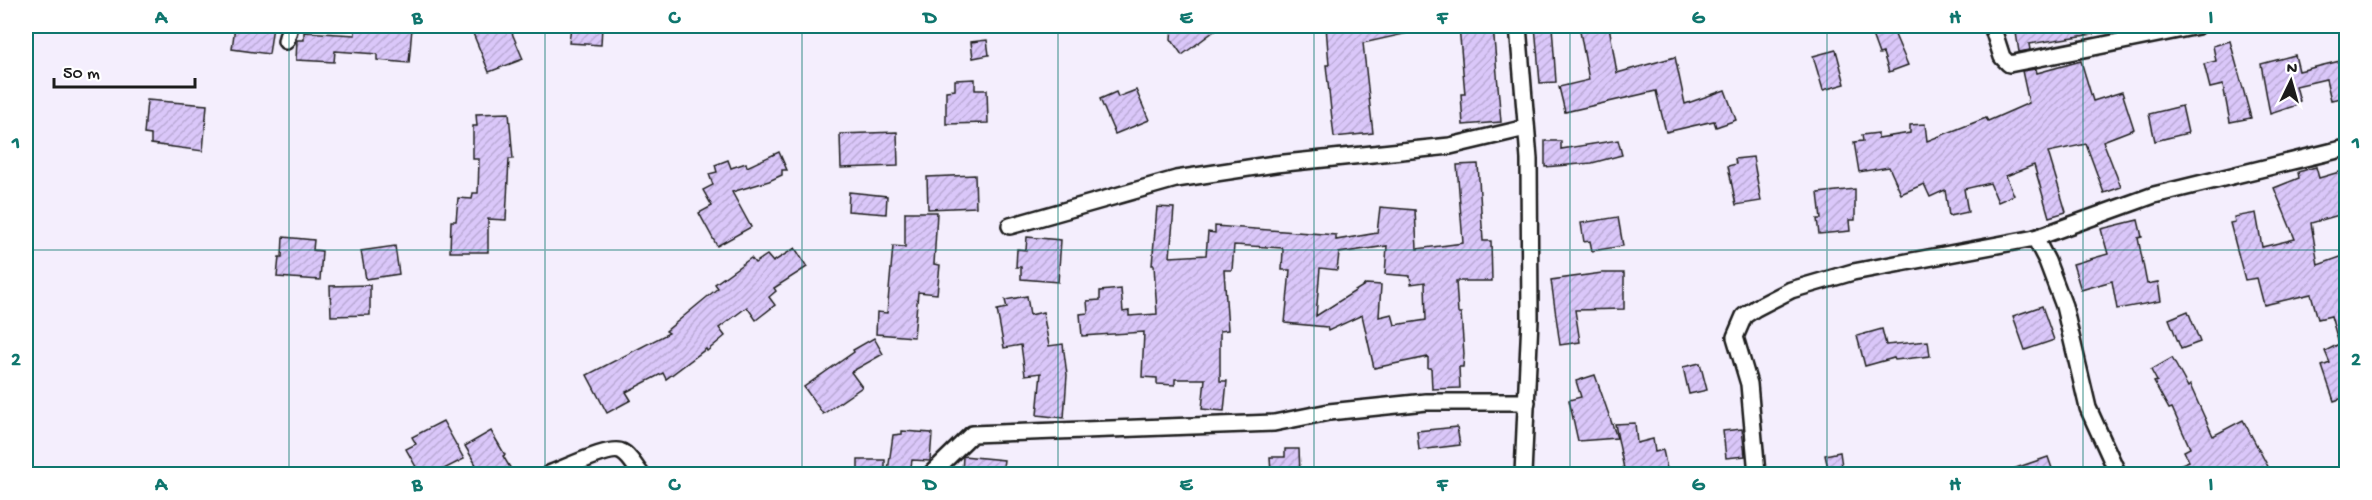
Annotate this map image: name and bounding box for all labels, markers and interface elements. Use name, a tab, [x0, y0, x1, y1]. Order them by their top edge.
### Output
text: A	[154, 8, 169, 31]
text: B	[411, 8, 423, 31]
text: C	[668, 8, 682, 31]
text: D	[921, 8, 937, 31]
text: E	[1180, 8, 1194, 31]
text: F	[1436, 8, 1449, 31]
text: G	[1692, 8, 1706, 31]
text: H	[1949, 8, 1961, 31]
text: I	[2209, 8, 2214, 31]
scale bar	[54, 51, 195, 89]
north arrow	[2261, 51, 2321, 111]
text: N	[2286, 60, 2299, 80]
text: 50 m	[63, 64, 100, 85]
text: 1	[11, 133, 20, 156]
text: 1	[2351, 133, 2360, 156]
text: 2	[11, 350, 21, 373]
text: 2	[2351, 350, 2361, 373]
text: A	[154, 475, 169, 498]
text: B	[411, 475, 423, 498]
text: C	[668, 475, 682, 498]
text: D	[921, 475, 937, 498]
text: E	[1180, 475, 1194, 498]
text: F	[1436, 475, 1449, 498]
text: G	[1692, 475, 1706, 498]
text: H	[1949, 475, 1961, 498]
text: I	[2209, 475, 2214, 498]

